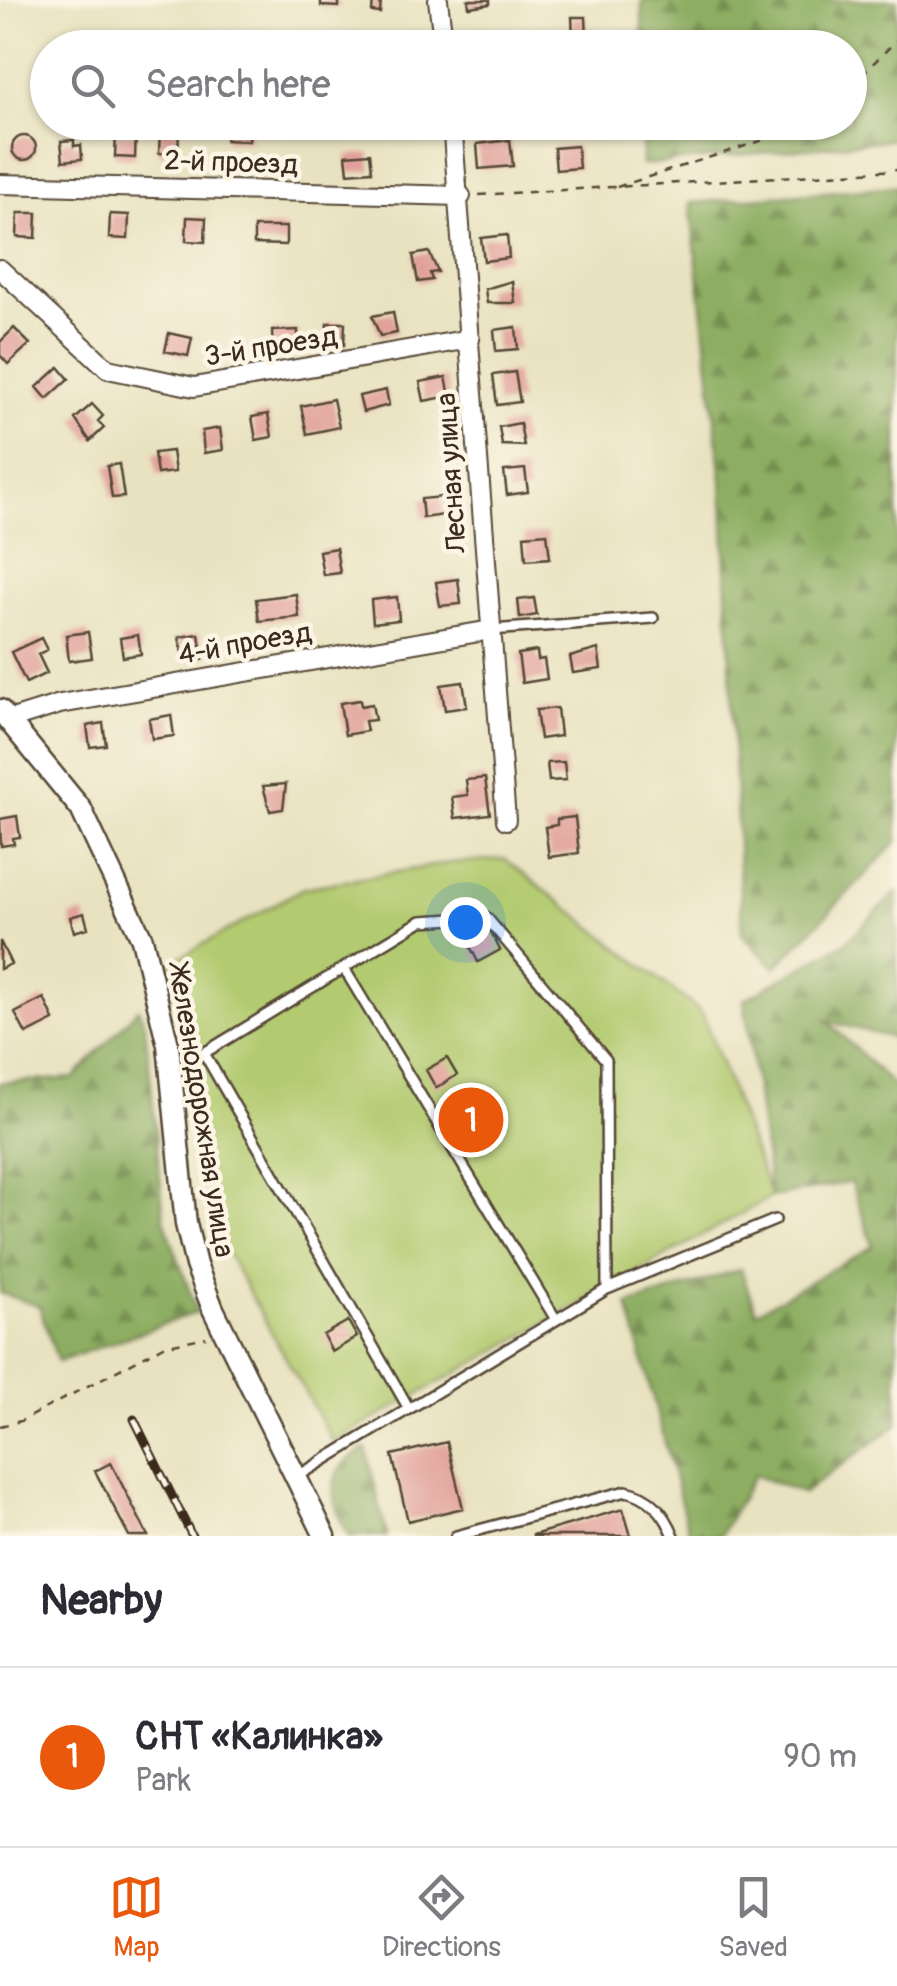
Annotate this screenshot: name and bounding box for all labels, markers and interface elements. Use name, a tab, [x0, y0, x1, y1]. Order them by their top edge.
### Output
search box	[30, 30, 867, 140]
icon: search	[65, 58, 120, 113]
text: Search here	[145, 61, 331, 109]
street label: 2-й проезд	[164, 143, 299, 183]
street label: 3-й проезд	[202, 319, 340, 375]
street label: Лесная улица	[429, 392, 475, 555]
street label: 4-й проезд	[176, 615, 314, 673]
your location	[440, 897, 491, 948]
street label: Железнодорожная улица	[160, 958, 241, 1260]
pin: 1	[438, 1082, 504, 1158]
text: Nearby	[40, 1575, 162, 1627]
text: СНТ «Калинка»	[135, 1713, 383, 1761]
text: 1	[66, 1737, 79, 1777]
text: 90 m	[783, 1737, 857, 1777]
text: Park	[135, 1761, 191, 1801]
tab: Map	[109, 1870, 164, 1965]
tab: Directions	[382, 1870, 501, 1965]
tab: Saved	[719, 1870, 788, 1965]

